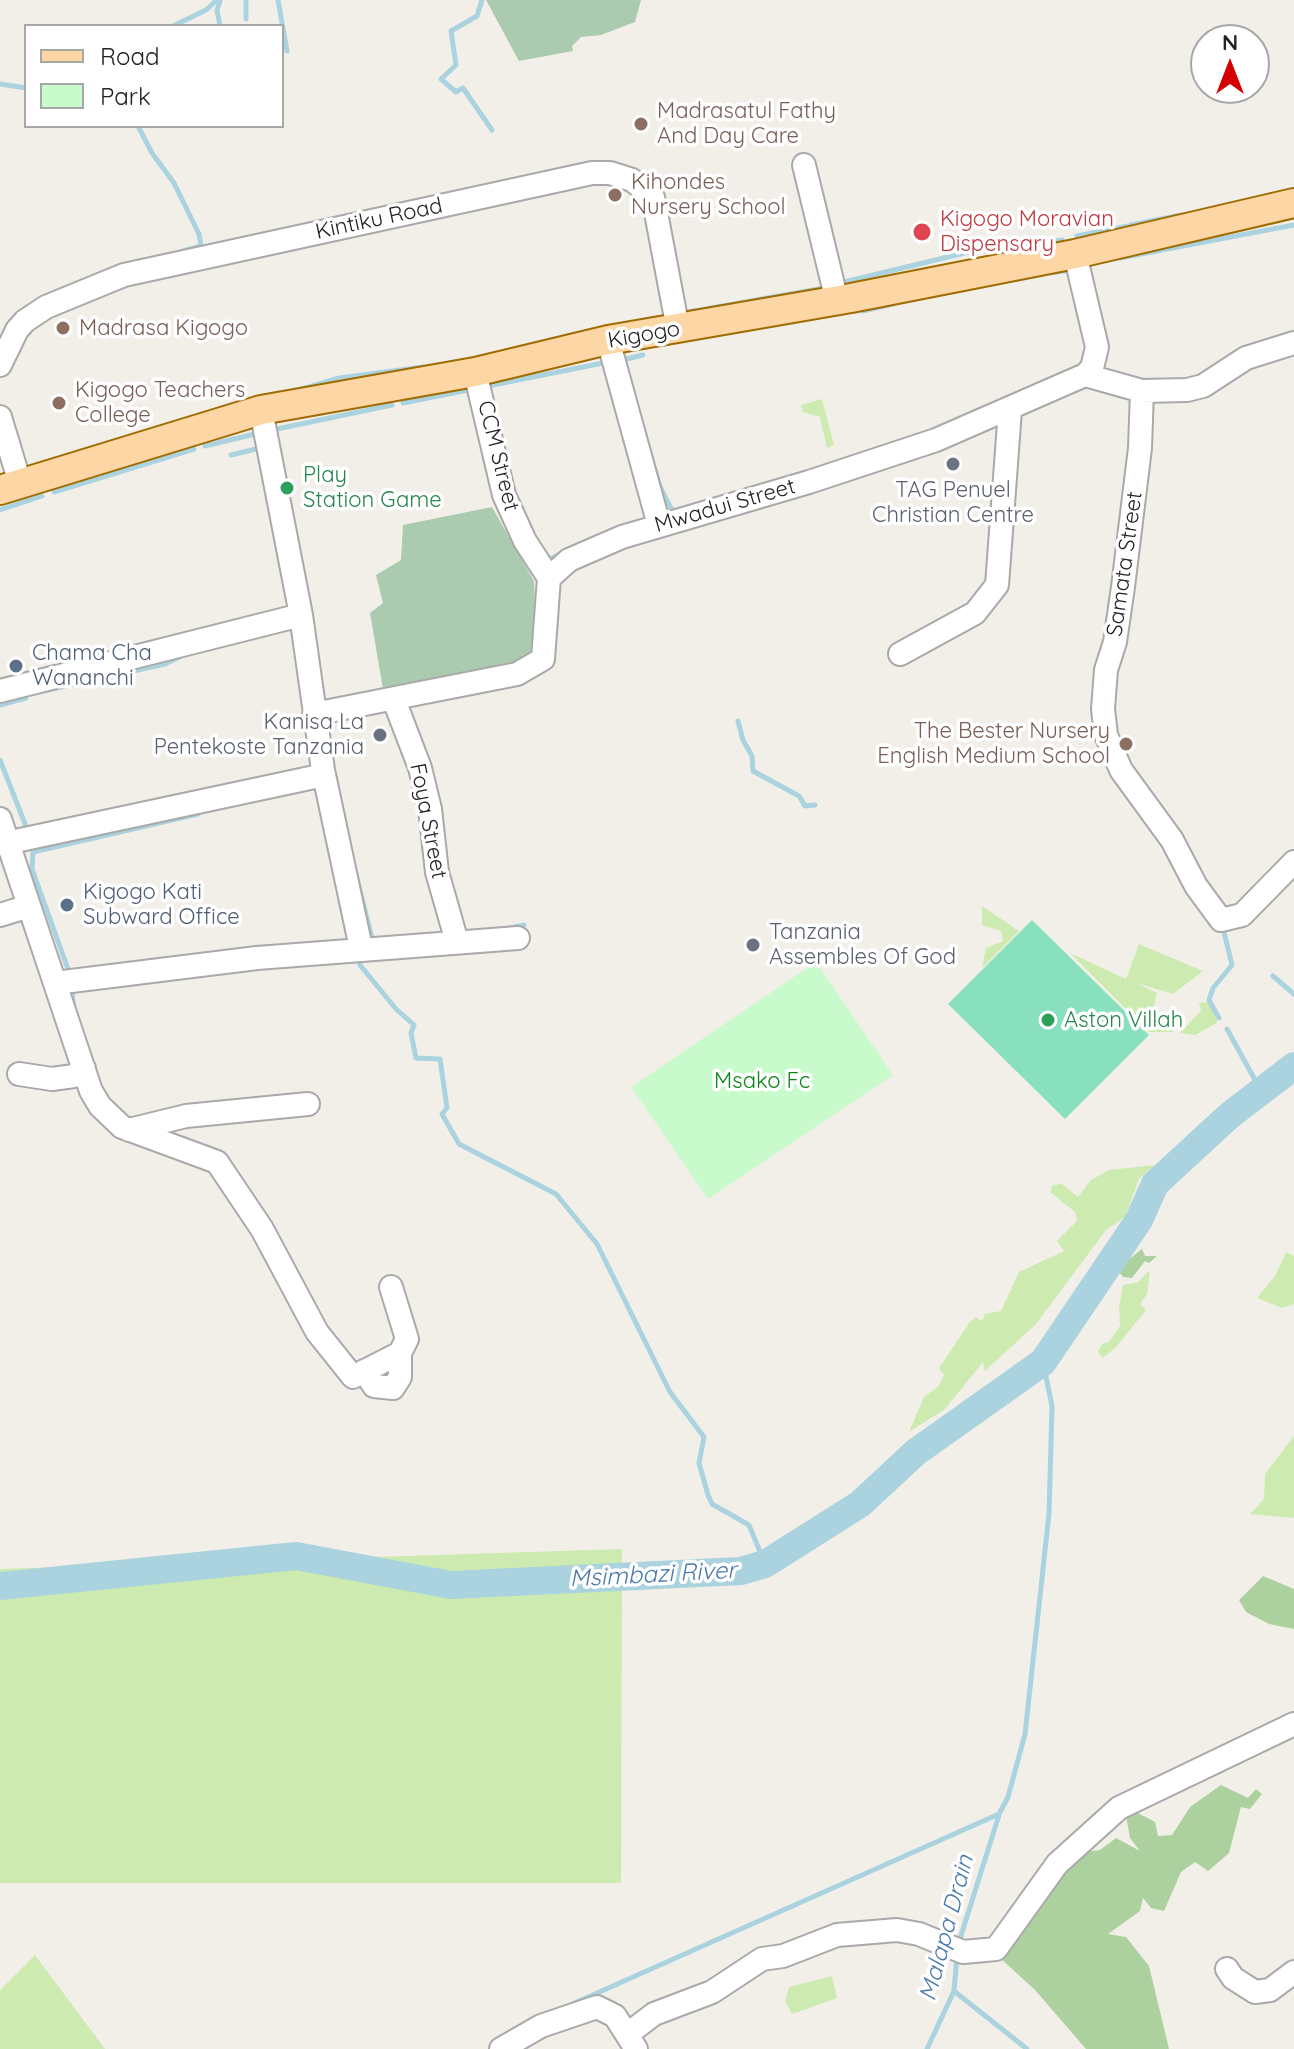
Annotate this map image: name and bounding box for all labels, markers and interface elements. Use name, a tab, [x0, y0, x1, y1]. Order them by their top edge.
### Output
legend	[24, 24, 284, 128]
north arrow	[1190, 24, 1270, 104]
text: N	[1222, 28, 1238, 56]
text: Road	[100, 41, 160, 71]
text: Park	[100, 81, 151, 111]
place label: Madrasatul Fathy And Day Care	[657, 98, 836, 150]
marker: Madrasatul Fathy And Day Care	[632, 115, 650, 133]
place label: Kihondes Nursery School	[631, 169, 786, 220]
marker: Kihondes Nursery School	[606, 186, 624, 204]
street label: Kintiku Road	[313, 193, 445, 245]
place label: Kigogo Moravian Dispensary	[940, 206, 1114, 258]
marker: Kigogo Moravian Dispensary	[911, 221, 933, 243]
place label: Madrasa Kigogo	[79, 315, 248, 341]
street label: Kigogo	[606, 316, 682, 354]
marker: Madrasa Kigogo	[54, 319, 72, 337]
place label: Kigogo Teachers College	[75, 377, 245, 428]
marker: Kigogo Teachers College	[50, 394, 68, 412]
street label: CCM Street	[472, 398, 524, 514]
marker: TAG Penuel Christian Centre	[944, 455, 962, 473]
place label: Play Station Game	[303, 462, 442, 514]
street label: Mwadui Street	[652, 473, 798, 539]
place label: TAG Penuel Christian Centre	[872, 477, 1034, 528]
marker: Play Station Game	[278, 479, 296, 497]
street label: Samata Street	[1102, 490, 1148, 638]
place label: Chama Cha Wananchi	[32, 640, 152, 692]
marker: Chama Cha Wananchi	[7, 657, 25, 675]
place label: Kanisa La Pentekoste Tanzania	[154, 709, 364, 760]
place label: The Bester Nursery English Medium School	[877, 718, 1110, 770]
marker: Kanisa La Pentekoste Tanzania	[371, 726, 389, 744]
marker: The Bester Nursery English Medium School	[1117, 735, 1135, 753]
street label: Foya Street	[404, 761, 452, 881]
place label: Kigogo Kati Subward Office	[83, 879, 240, 930]
marker: Kigogo Kati Subward Office	[58, 896, 76, 914]
place label: Tanzania Assembles Of God	[769, 919, 956, 970]
marker: Tanzania Assembles Of God	[744, 936, 762, 954]
place label: Aston Villah	[1064, 1007, 1183, 1033]
marker: Aston Villah	[1039, 1011, 1057, 1029]
park label: Msako Fc	[714, 1068, 810, 1094]
water label: Msimbazi River	[569, 1556, 737, 1594]
water label: Malapa Drain	[914, 1852, 980, 2004]

